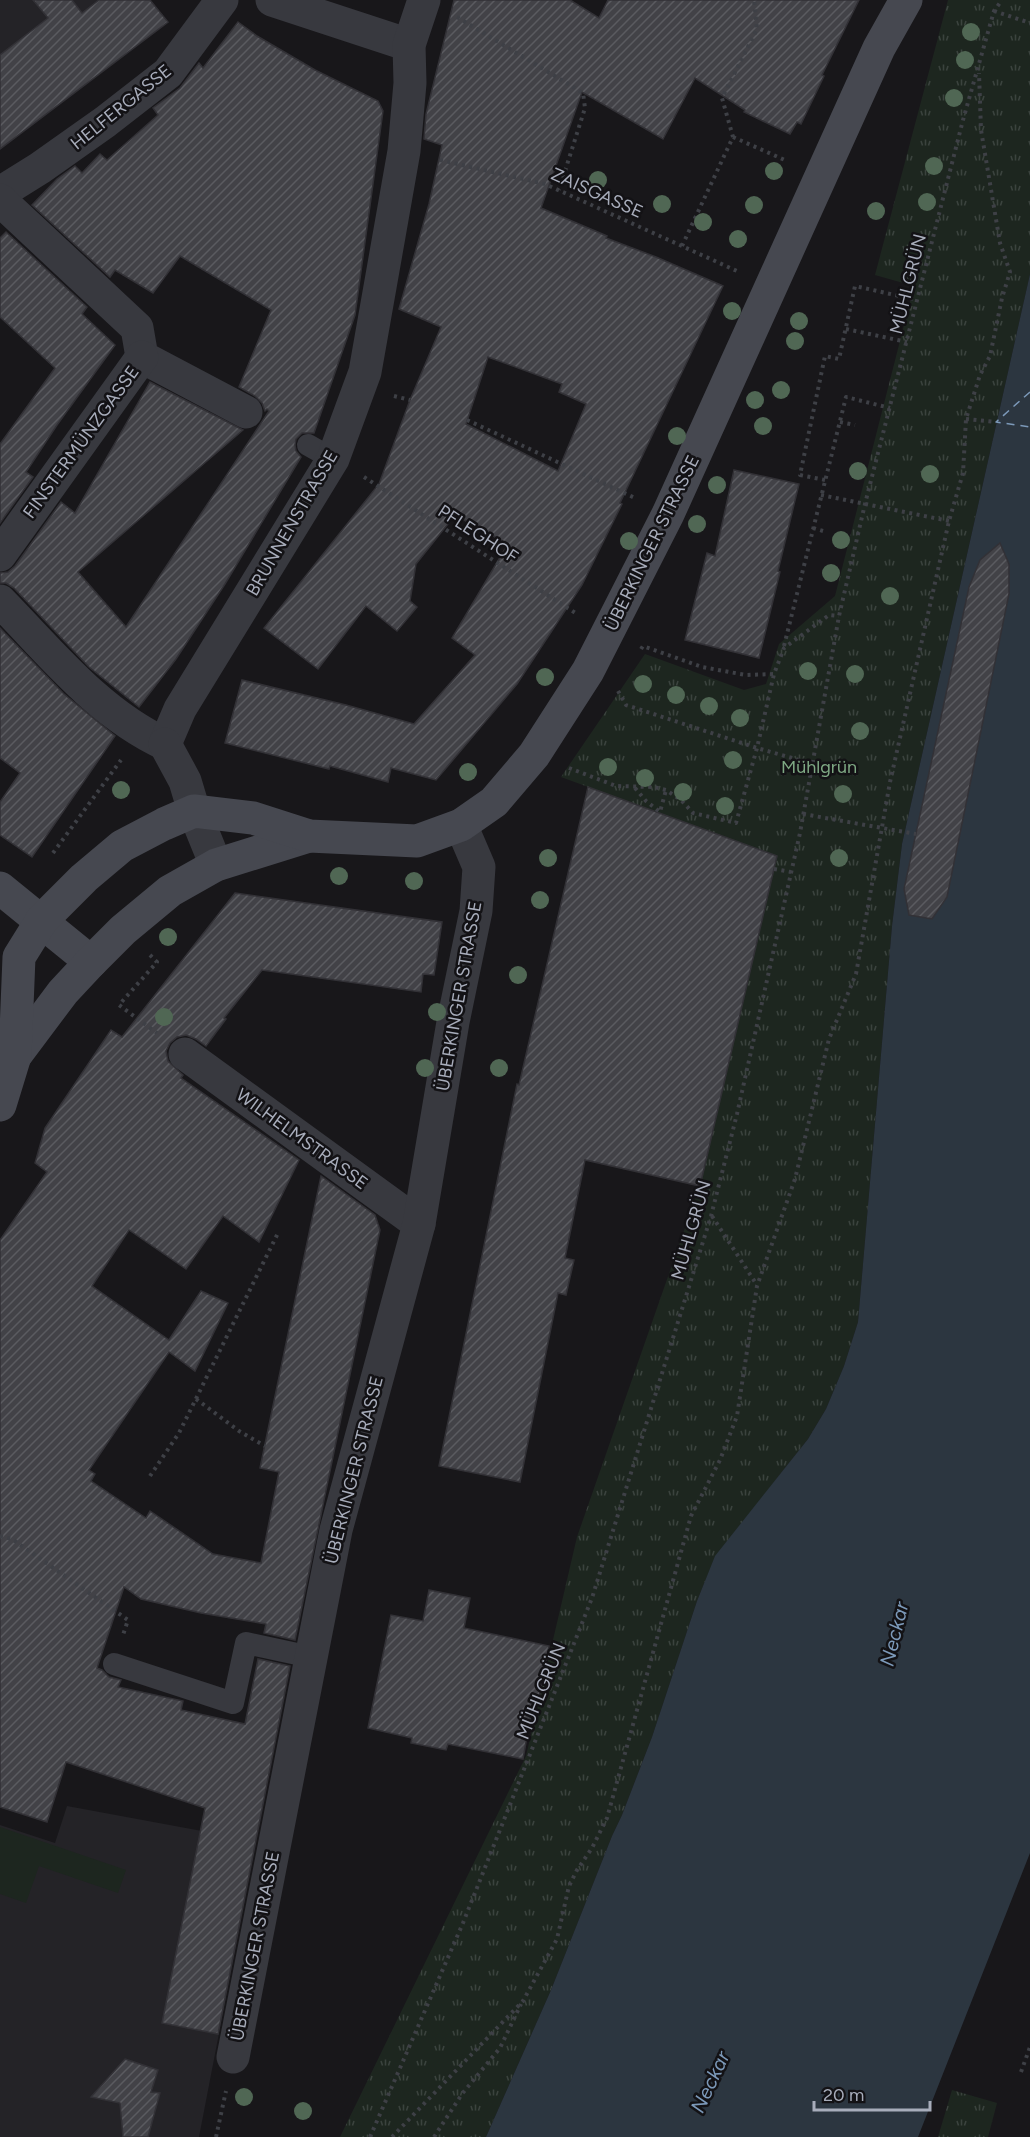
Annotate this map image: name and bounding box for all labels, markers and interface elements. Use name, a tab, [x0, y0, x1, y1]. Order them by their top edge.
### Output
street label: HELFERGASSE	[66, 60, 176, 154]
street label: ZAISGASSE	[548, 163, 646, 223]
street label: MÜHLGRÜN	[885, 232, 931, 336]
street label: FINSTERMÜNZGASSE	[18, 361, 144, 523]
street label: BRUNNENSTRASSE	[241, 446, 343, 600]
street label: ÜBERKINGER STRASSE	[600, 452, 704, 634]
street label: PFLEGHOF	[434, 500, 522, 568]
park label: Mühlgrün	[781, 756, 857, 778]
street label: ÜBERKINGER STRASSE	[431, 899, 487, 1093]
street label: WILHELMSTRASSE	[232, 1084, 372, 1194]
street label: MÜHLGRÜN	[666, 1178, 716, 1282]
street label: ÜBERKINGER STRASSE	[320, 1374, 388, 1566]
water label: Neckar	[874, 1598, 914, 1669]
street label: MÜHLGRÜN	[512, 1639, 570, 1743]
street label: ÜBERKINGER STRASSE	[226, 1849, 284, 2043]
water label: Neckar	[685, 2046, 735, 2117]
scale bar	[814, 2074, 930, 2112]
text: 20 m	[823, 2084, 864, 2106]

